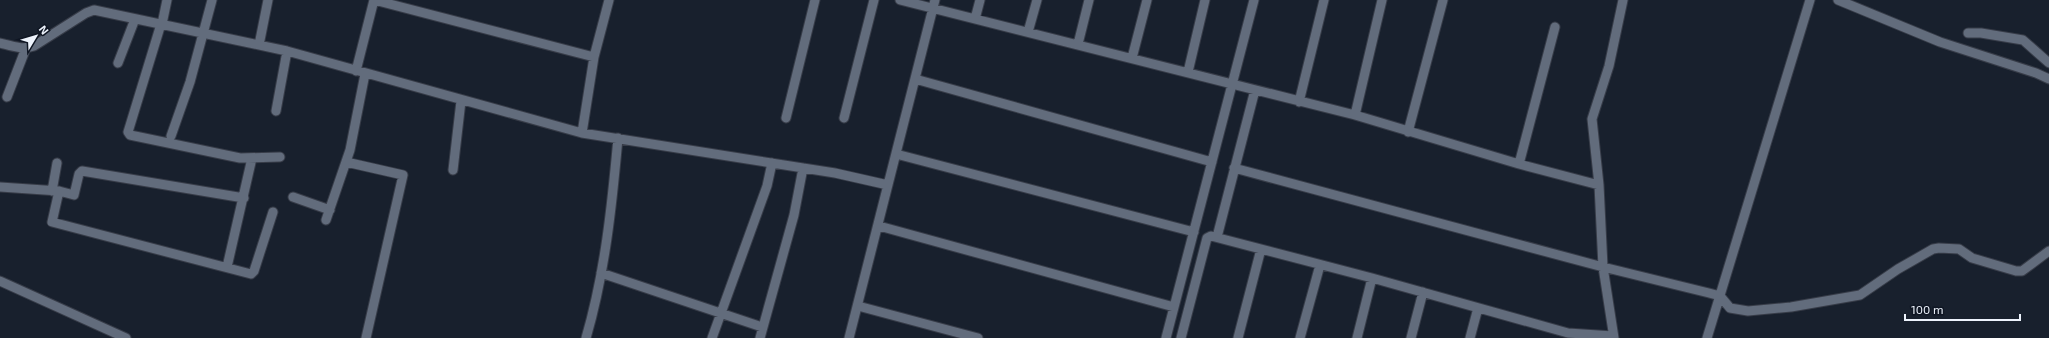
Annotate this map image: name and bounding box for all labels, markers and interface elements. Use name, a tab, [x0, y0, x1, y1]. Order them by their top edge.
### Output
north arrow	[16, 16, 56, 56]
text: N	[37, 22, 52, 37]
scale bar	[1905, 296, 2020, 322]
text: 100 m	[1911, 302, 1943, 316]

